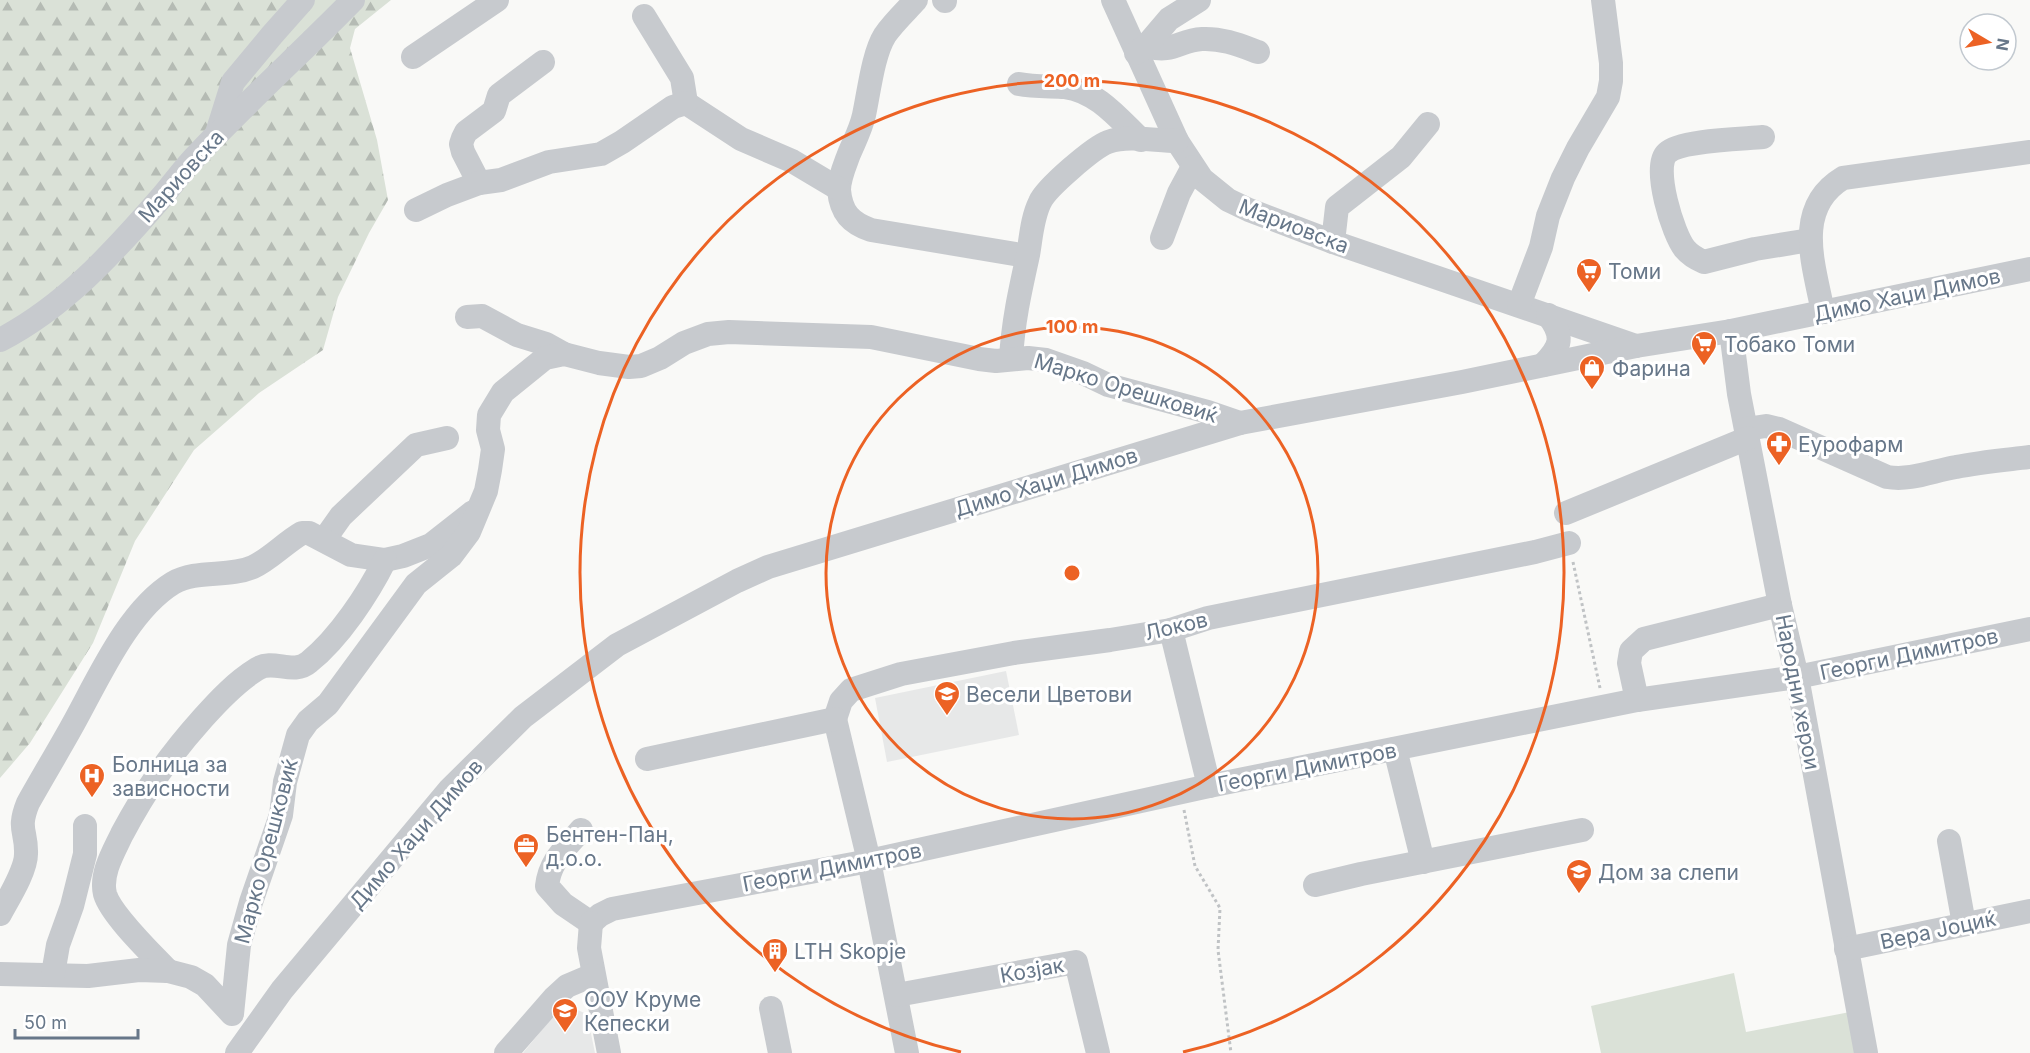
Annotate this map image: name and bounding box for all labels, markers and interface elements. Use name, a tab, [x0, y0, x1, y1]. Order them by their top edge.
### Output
north arrow	[1958, 12, 2018, 72]
text: N	[1992, 37, 2014, 52]
text: 200 m	[1044, 70, 1100, 91]
street label: Мариовска	[133, 125, 229, 227]
street label: Мариовска	[1236, 194, 1352, 258]
supermarket icon: Томи	[1574, 256, 1604, 294]
place label: Томи	[1608, 259, 1661, 284]
street label: Димо Хаџи Димов	[1811, 263, 2003, 327]
text: 100 m	[1046, 316, 1098, 337]
supermarket icon: Тобако Томи	[1689, 329, 1719, 367]
place label: Тобако Томи	[1724, 332, 1855, 357]
street label: Марко Орешковиќ	[1031, 348, 1221, 428]
shop icon: Фарина	[1577, 353, 1607, 391]
place label: Фарина	[1612, 356, 1691, 381]
pharmacy icon: Еурофарм	[1764, 429, 1794, 467]
place label: Еурофарм	[1798, 432, 1903, 457]
street label: Димо Хаџи Димов	[951, 442, 1141, 522]
centre of rings	[1062, 563, 1082, 583]
street label: Локов	[1142, 607, 1210, 645]
street label: Народни херои	[1771, 612, 1825, 772]
street label: Георги Димитров	[1818, 623, 2000, 685]
school or university icon: Весели Цветови	[932, 679, 962, 717]
place label: Весели Цветови	[966, 682, 1132, 707]
street label: Георги Димитров	[1215, 737, 1399, 797]
place label: Болница за зависности	[112, 752, 230, 801]
street label: Димо Хаџи Димов	[344, 754, 488, 914]
street label: Марко Орешковиќ	[229, 755, 303, 946]
hospital icon: Болница за зависности	[77, 761, 107, 799]
place label: Бентен-Пан, д.о.о.	[546, 822, 674, 871]
office icon: Бентен-Пан, д.о.о.	[511, 831, 541, 869]
street label: Георги Димитров	[740, 837, 924, 897]
school or university icon: Дом за слепи	[1564, 857, 1594, 895]
place label: Дом за слепи	[1598, 860, 1739, 885]
street label: Вера Јоциќ	[1878, 905, 1999, 954]
building icon: LTH Skopje	[760, 936, 790, 974]
place label: LTH Skopje	[794, 939, 906, 964]
street label: Козјак	[998, 952, 1067, 988]
place label: ООУ Круме Кепески	[584, 987, 701, 1036]
school or university icon: ООУ Круме Кепески	[550, 996, 580, 1034]
scale bar	[15, 1002, 138, 1040]
text: 50 m	[24, 1012, 67, 1033]

